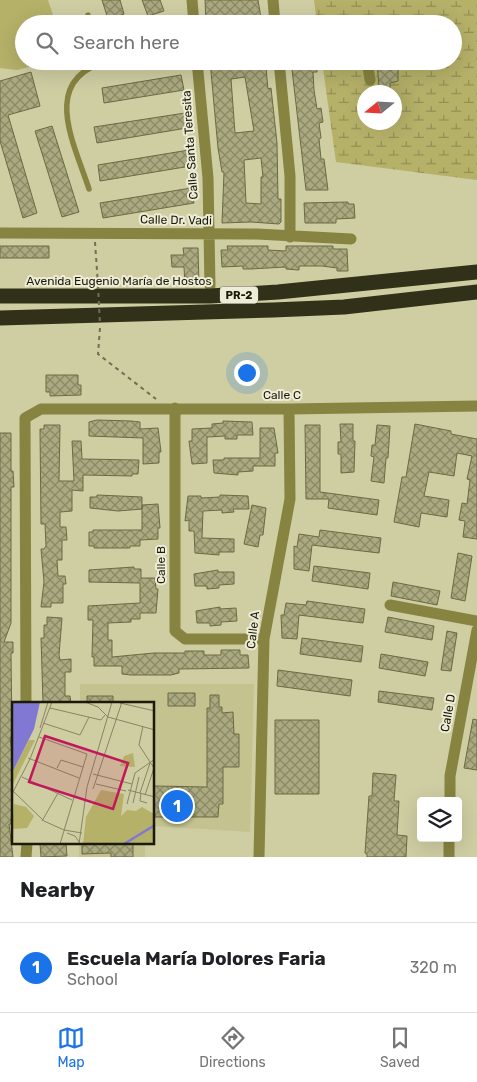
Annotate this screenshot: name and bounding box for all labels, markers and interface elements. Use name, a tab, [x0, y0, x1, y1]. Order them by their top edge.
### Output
search box	[15, 15, 462, 70]
icon: search	[33, 29, 61, 57]
text: Search here	[73, 31, 180, 54]
north arrow	[357, 85, 402, 130]
street label: Calle Santa Teresita	[179, 90, 201, 200]
street label: Calle Dr. Vadi	[140, 212, 212, 228]
street label: Avenida Eugenio María de Hostos	[26, 274, 212, 288]
road number: PR-2	[220, 286, 258, 304]
your location	[234, 360, 260, 386]
street label: Calle C	[263, 388, 301, 402]
street label: Calle B	[154, 546, 168, 584]
street label: Calle A	[244, 610, 262, 650]
street label: Calle D	[438, 693, 458, 733]
inset map	[12, 702, 155, 844]
pin: 1	[161, 787, 193, 825]
map controls	[417, 797, 462, 842]
button: layers	[417, 797, 462, 842]
text: Nearby	[20, 877, 95, 902]
text: Escuela María Dolores Faria	[67, 947, 326, 970]
text: 1	[32, 958, 40, 977]
text: 320 m	[410, 958, 457, 977]
text: School	[67, 970, 118, 989]
tab: Map	[57, 1024, 85, 1071]
tab: Directions	[199, 1024, 266, 1071]
tab: Saved	[380, 1024, 420, 1071]

